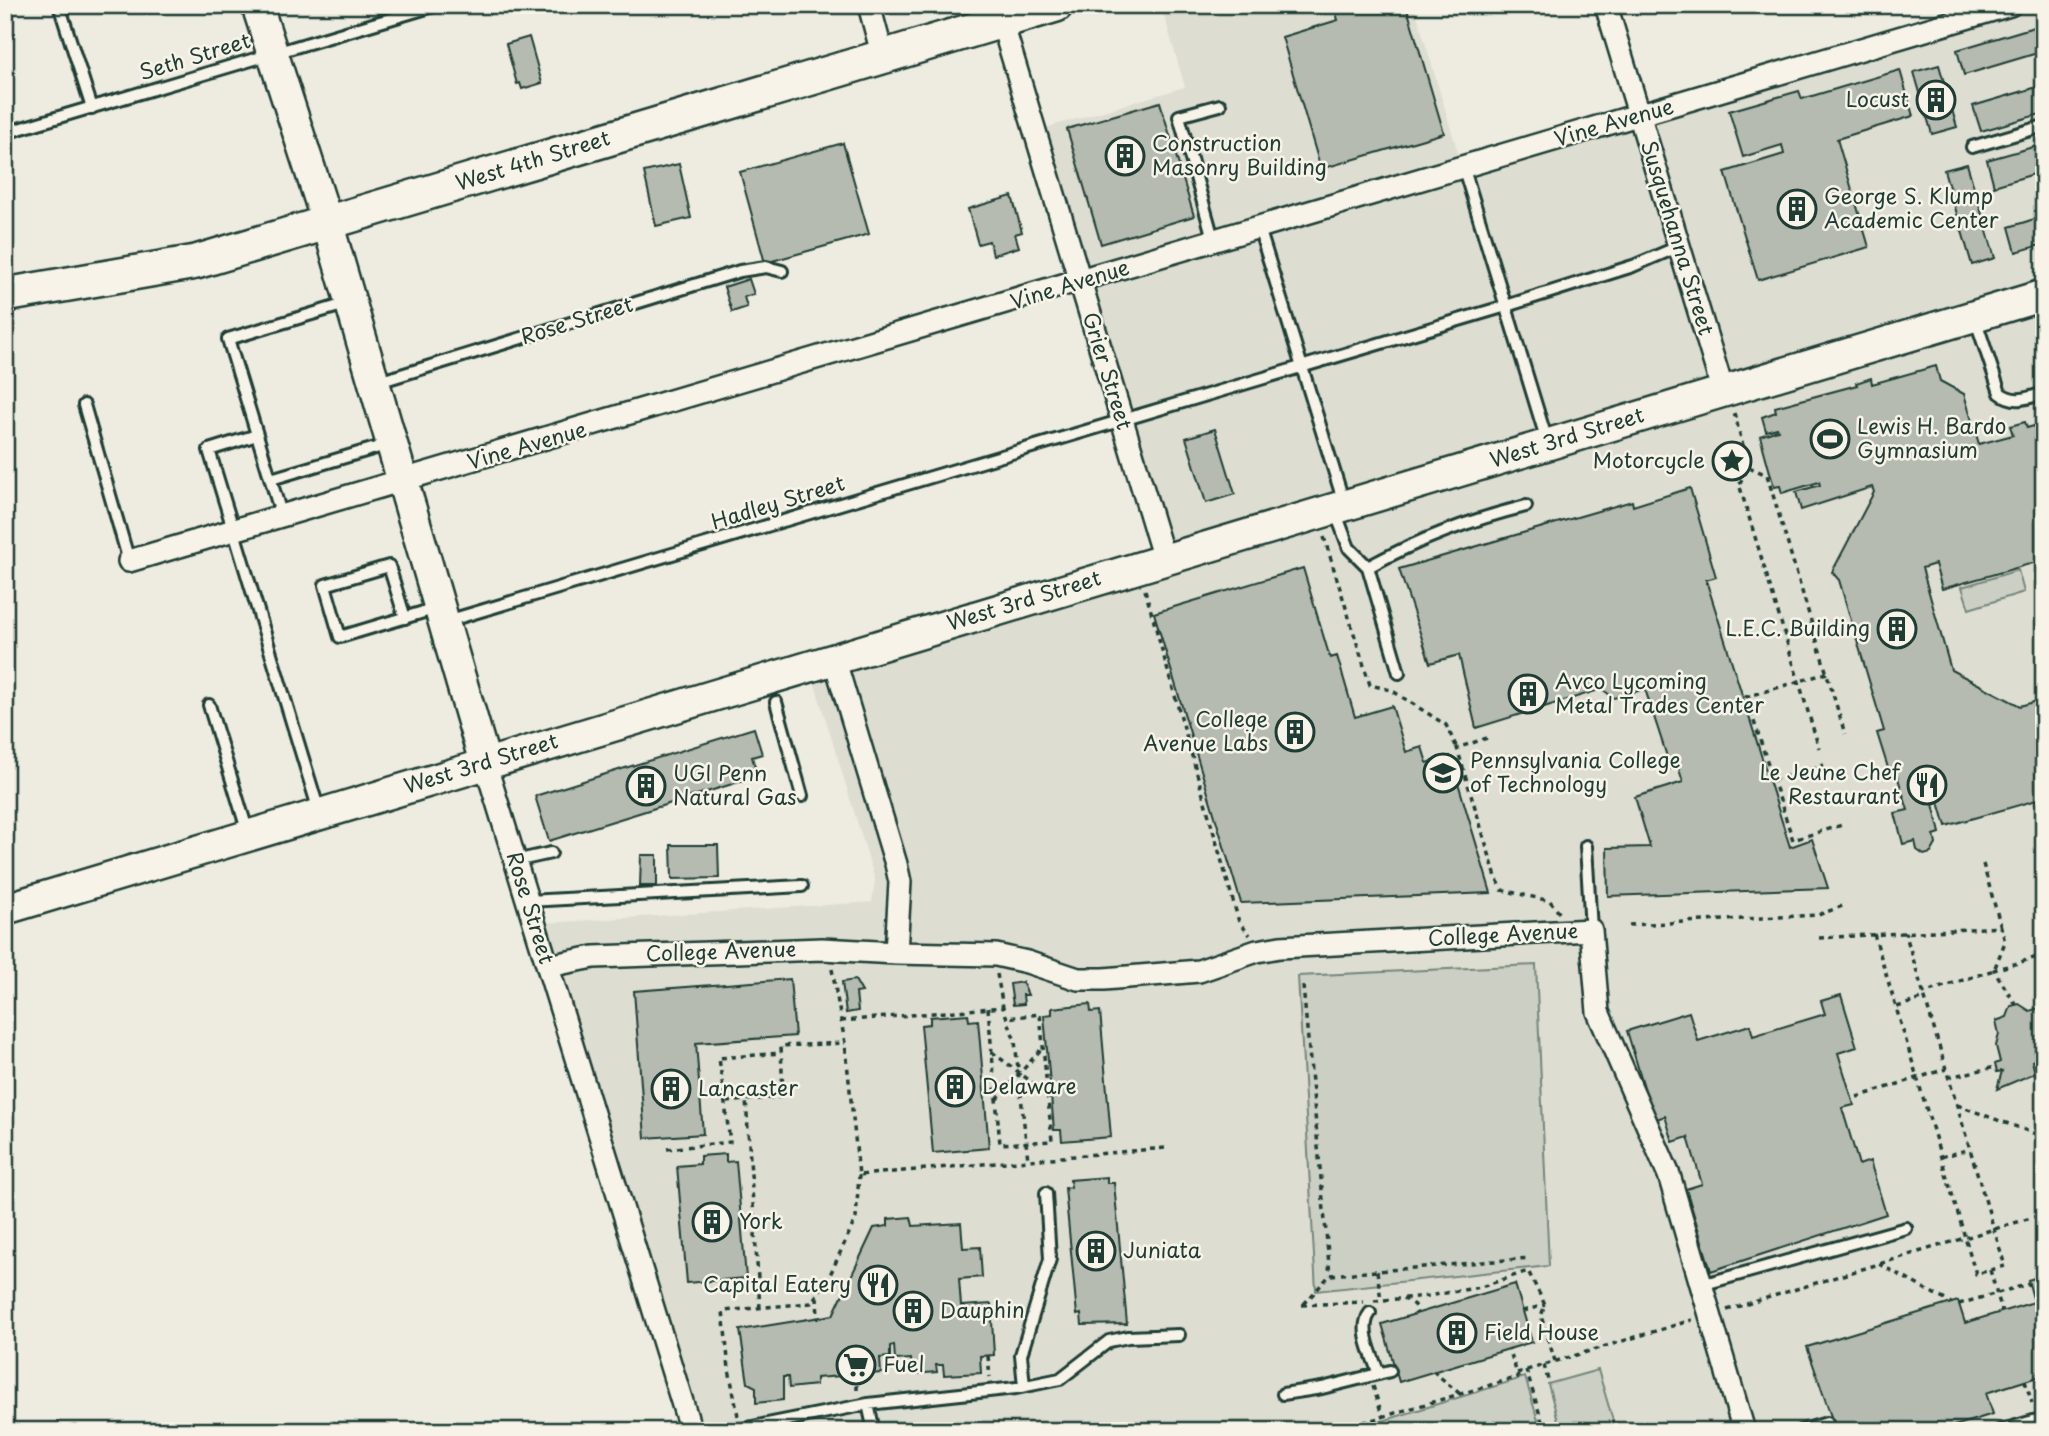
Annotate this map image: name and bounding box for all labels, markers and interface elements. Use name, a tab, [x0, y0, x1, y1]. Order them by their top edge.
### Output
street label: Seth Street	[135, 23, 254, 87]
building icon: Locust	[1915, 79, 1957, 121]
place label: Locust	[1846, 82, 1909, 114]
street label: Vine Avenue	[1550, 89, 1677, 153]
street label: West 4th Street	[451, 120, 614, 198]
place label: Construction Masonry Building	[1152, 126, 1327, 182]
building icon: Construction Masonry Building	[1104, 135, 1146, 177]
street label: Susquehanna Street	[1634, 136, 1724, 339]
place label: George S. Klump Academic Center	[1824, 179, 1999, 235]
building icon: George S. Klump Academic Center	[1776, 188, 1818, 230]
street label: Vine Avenue	[1006, 250, 1133, 316]
street label: Rose Street	[516, 287, 637, 351]
street label: Grier Street	[1076, 308, 1142, 433]
street label: West 3rd Street	[1485, 397, 1647, 475]
place label: Lewis H. Bardo Gymnasium	[1857, 409, 2006, 465]
street label: Vine Avenue	[463, 412, 590, 476]
sports icon: Lewis H. Bardo Gymnasium	[1809, 418, 1851, 460]
place icon: Motorcycle	[1711, 440, 1753, 482]
place label: Motorcycle	[1593, 443, 1705, 475]
street label: Hadley Street	[707, 466, 848, 537]
street label: West 3rd Street	[942, 560, 1104, 638]
building icon: L.E.C. Building	[1876, 608, 1918, 650]
place label: L.E.C. Building	[1725, 611, 1870, 643]
place label: Avco Lycoming Metal Trades Center	[1555, 664, 1764, 720]
building icon: Avco Lycoming Metal Trades Center	[1507, 673, 1549, 715]
place label: College Avenue Labs	[1143, 702, 1268, 758]
building icon: College Avenue Labs	[1274, 711, 1316, 753]
street label: West 3rd Street	[399, 723, 561, 801]
place label: Pennsylvania College of Technology	[1470, 743, 1681, 799]
school or university icon: Pennsylvania College of Technology	[1422, 752, 1464, 794]
place label: Le Jeune Chef Restaurant	[1759, 755, 1902, 811]
place label: UGI Penn Natural Gas	[673, 756, 797, 812]
restaurant icon: Le Jeune Chef Restaurant	[1906, 764, 1948, 806]
building icon: UGI Penn Natural Gas	[625, 765, 667, 807]
street label: Rose Street	[500, 847, 564, 968]
street label: College Avenue	[1427, 913, 1579, 953]
street label: College Avenue	[645, 931, 797, 969]
building icon: Delaware	[934, 1066, 976, 1108]
building icon: Lancaster	[650, 1068, 692, 1110]
place label: Delaware	[982, 1069, 1077, 1101]
place label: Lancaster	[698, 1071, 798, 1103]
building icon: York	[691, 1201, 733, 1243]
place label: York	[739, 1204, 783, 1236]
building icon: Juniata	[1075, 1230, 1117, 1272]
place label: Juniata	[1123, 1233, 1202, 1265]
restaurant icon: Capital Eatery	[857, 1264, 899, 1306]
place label: Capital Eatery	[703, 1267, 851, 1299]
building icon: Dauphin	[892, 1290, 934, 1332]
place label: Dauphin	[940, 1293, 1025, 1325]
building icon: Field House	[1436, 1312, 1478, 1354]
place label: Field House	[1484, 1315, 1599, 1347]
supermarket icon: Fuel	[835, 1344, 877, 1386]
place label: Fuel	[883, 1347, 924, 1379]

